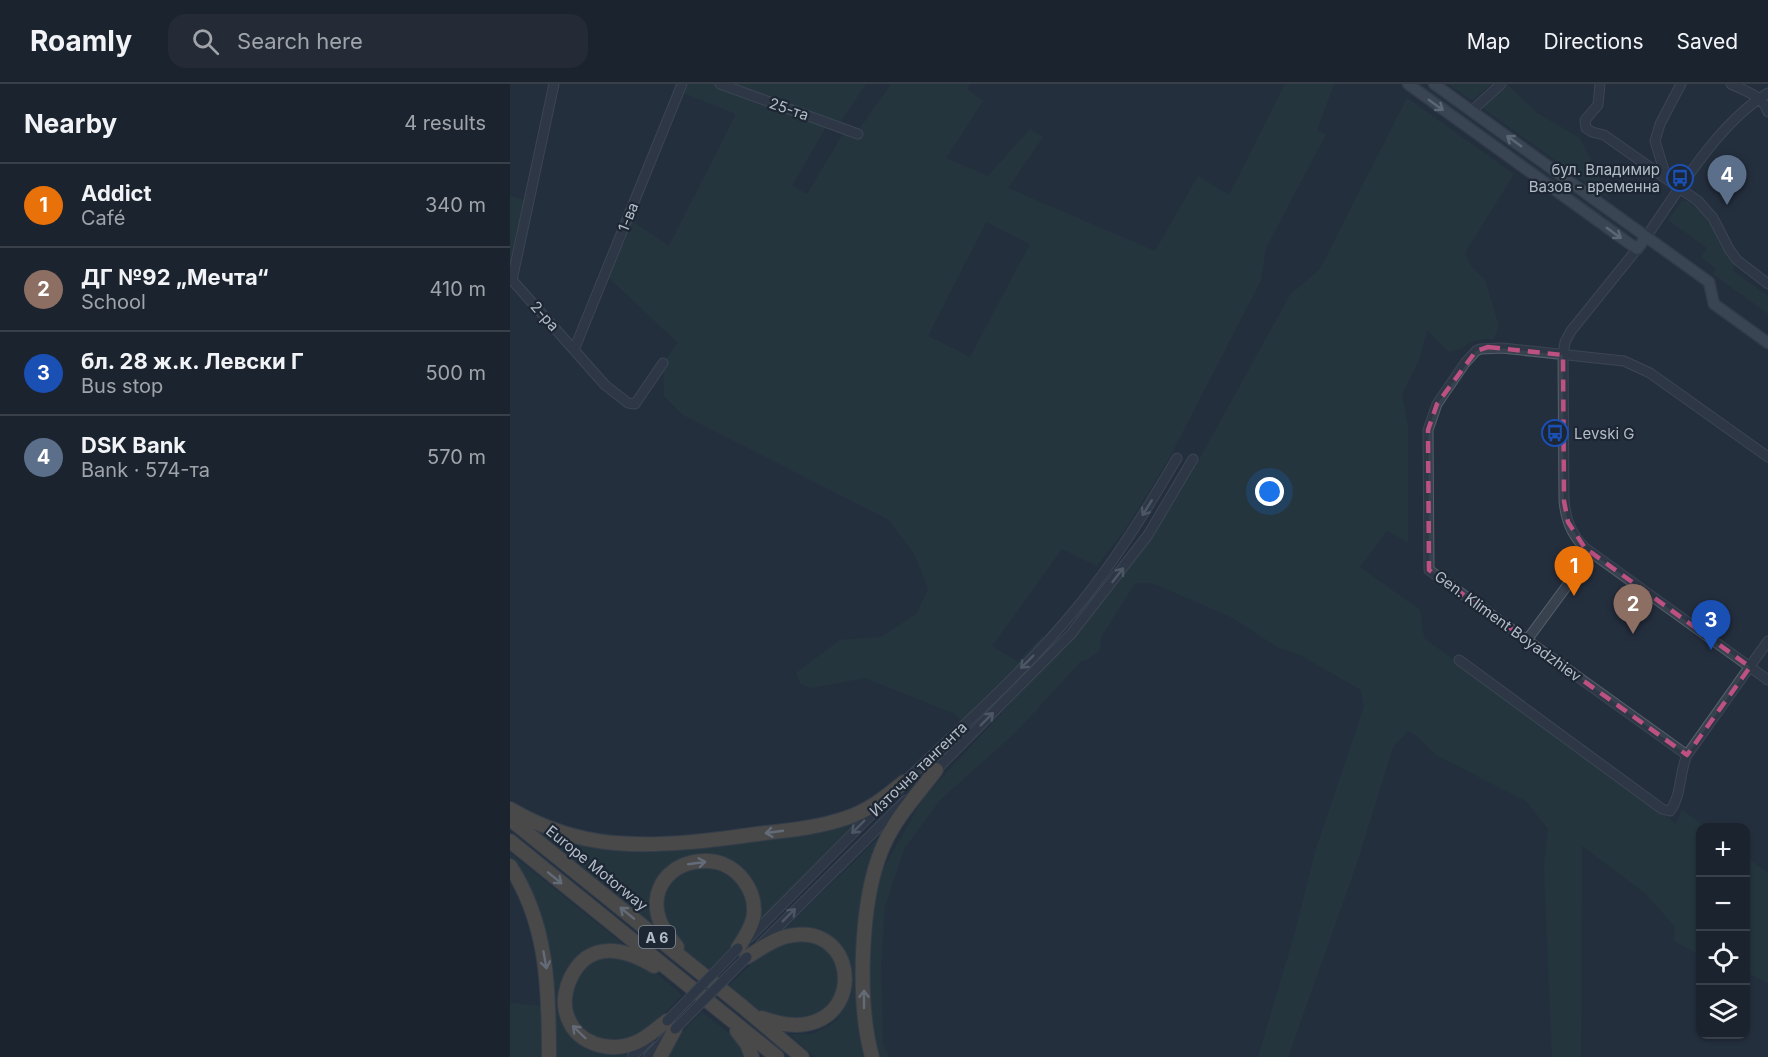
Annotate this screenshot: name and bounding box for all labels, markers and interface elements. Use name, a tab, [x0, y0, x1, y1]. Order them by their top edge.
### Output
search box	[168, 14, 588, 68]
text: Roamly	[30, 24, 132, 58]
icon: search	[189, 25, 222, 58]
text: Search here	[237, 28, 363, 54]
text: Map	[1467, 29, 1510, 54]
text: Directions	[1543, 29, 1644, 54]
text: Saved	[1677, 29, 1738, 54]
street label: 25-та	[767, 93, 811, 125]
one-way arrow	[1428, 98, 1444, 111]
text: Nearby	[24, 108, 117, 139]
text: 4 results	[404, 111, 486, 135]
one-way arrow	[1506, 135, 1522, 148]
pin: 4	[1708, 156, 1746, 205]
place label: бул. Владимир Вазов - временна	[1529, 160, 1660, 196]
bus stop icon: бул. Владимир Вазов - временна	[1665, 163, 1695, 193]
text: Addict	[81, 180, 152, 206]
text: 1	[39, 193, 48, 217]
text: 340 m	[425, 193, 486, 217]
street label: 1-ва	[614, 200, 642, 234]
text: Café	[81, 206, 125, 230]
one-way arrow	[1606, 227, 1622, 239]
text: ДГ №92 „Мечта“	[81, 264, 269, 290]
text: 2	[37, 277, 50, 301]
text: 410 m	[430, 277, 486, 301]
text: School	[81, 290, 146, 314]
street label: 2-ра	[527, 297, 563, 335]
text: бл. 28 ж.к. Левски Г	[81, 348, 304, 374]
text: 3	[37, 361, 50, 385]
text: 500 m	[425, 361, 486, 385]
text: Bus stop	[81, 374, 163, 398]
bus stop icon: Levski G	[1540, 418, 1570, 448]
place label: Levski G	[1574, 424, 1635, 443]
text: DSK Bank	[81, 432, 186, 458]
text: 4	[37, 445, 50, 469]
text: 570 m	[427, 445, 486, 469]
text: Bank · 574-та	[81, 458, 210, 482]
your location	[1255, 477, 1284, 506]
one-way arrow	[1140, 499, 1152, 516]
pin: 1	[1554, 546, 1594, 596]
street label: Gen. Kliment Boyadzhiev	[1431, 566, 1586, 686]
one-way arrow	[1111, 567, 1124, 583]
pin: 2	[1614, 584, 1652, 634]
pin: 3	[1692, 600, 1730, 650]
one-way arrow	[1020, 654, 1035, 669]
one-way arrow	[980, 712, 994, 727]
street label: Източна тангента	[865, 718, 971, 820]
one-way arrow	[850, 820, 865, 835]
street label: Europe Motorway	[542, 821, 652, 915]
map controls	[1696, 823, 1750, 1039]
button: +	[1696, 823, 1750, 877]
one-way arrow	[764, 827, 784, 838]
one-way arrow	[687, 857, 707, 868]
one-way arrow	[547, 872, 563, 885]
button: −	[1696, 877, 1750, 931]
one-way arrow	[620, 906, 635, 920]
one-way arrow	[781, 908, 796, 923]
road number: A 6	[639, 926, 675, 948]
button: locate	[1696, 931, 1750, 985]
one-way arrow	[540, 949, 551, 969]
button: layers	[1696, 985, 1750, 1039]
one-way arrow	[858, 990, 870, 1010]
one-way arrow	[571, 1025, 586, 1039]

